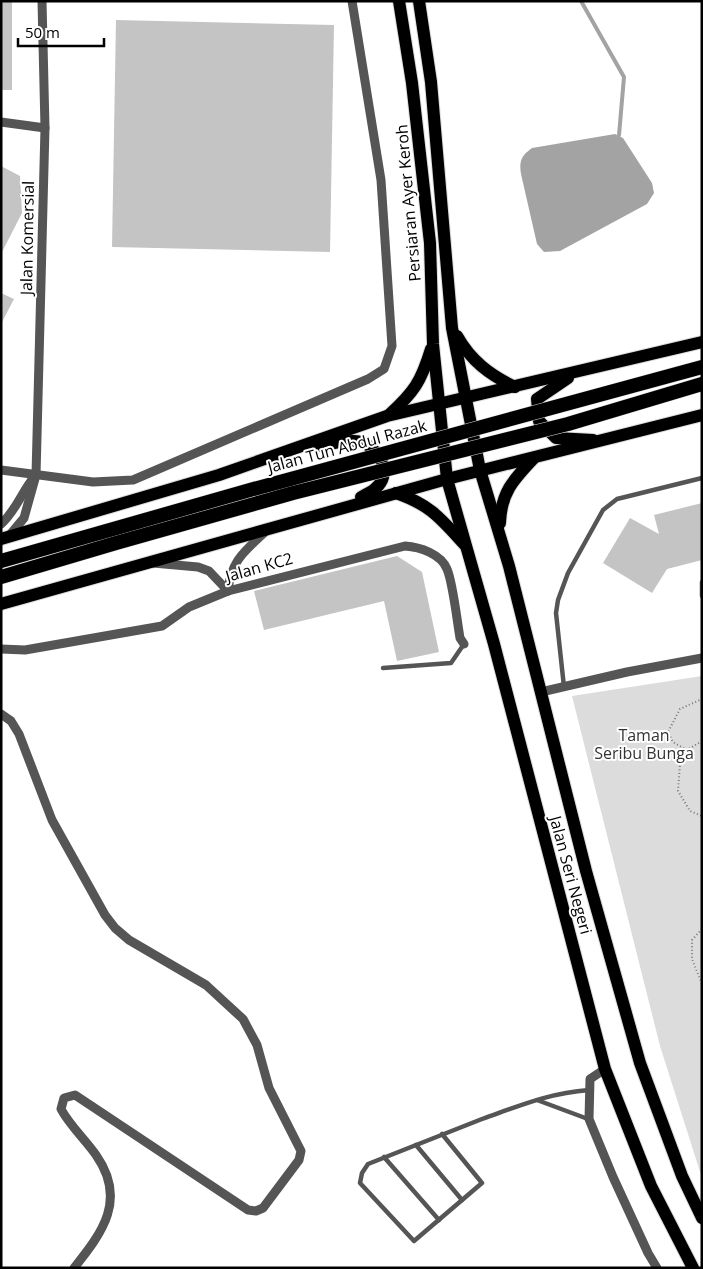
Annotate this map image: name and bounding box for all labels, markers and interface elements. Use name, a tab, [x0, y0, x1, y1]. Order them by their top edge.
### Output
scale bar	[18, 15, 104, 47]
text: 50 m	[25, 22, 60, 42]
street label: Persiaran Ayer Keroh	[390, 124, 426, 282]
street label: Jalan Komersial	[15, 181, 39, 297]
street label: Jalan Tun Abdul Razak	[263, 414, 430, 478]
street label: Jalan KC2	[221, 547, 295, 588]
park label: Taman Seribu Bunga	[594, 724, 694, 764]
street label: Jalan Seri Negeri	[544, 811, 597, 937]

